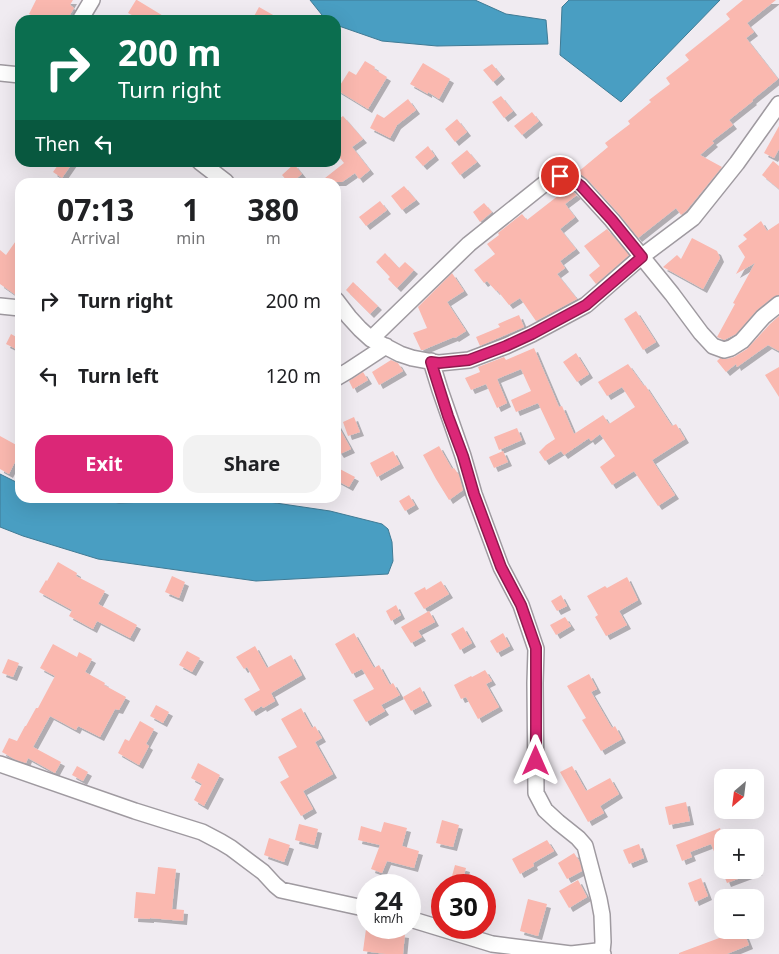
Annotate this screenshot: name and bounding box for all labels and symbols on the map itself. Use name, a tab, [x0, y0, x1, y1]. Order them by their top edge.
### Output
pin	[539, 155, 581, 197]
position arrow	[509, 734, 561, 786]
north arrow	[714, 769, 764, 819]
speed limit sign: 30	[431, 874, 496, 939]

